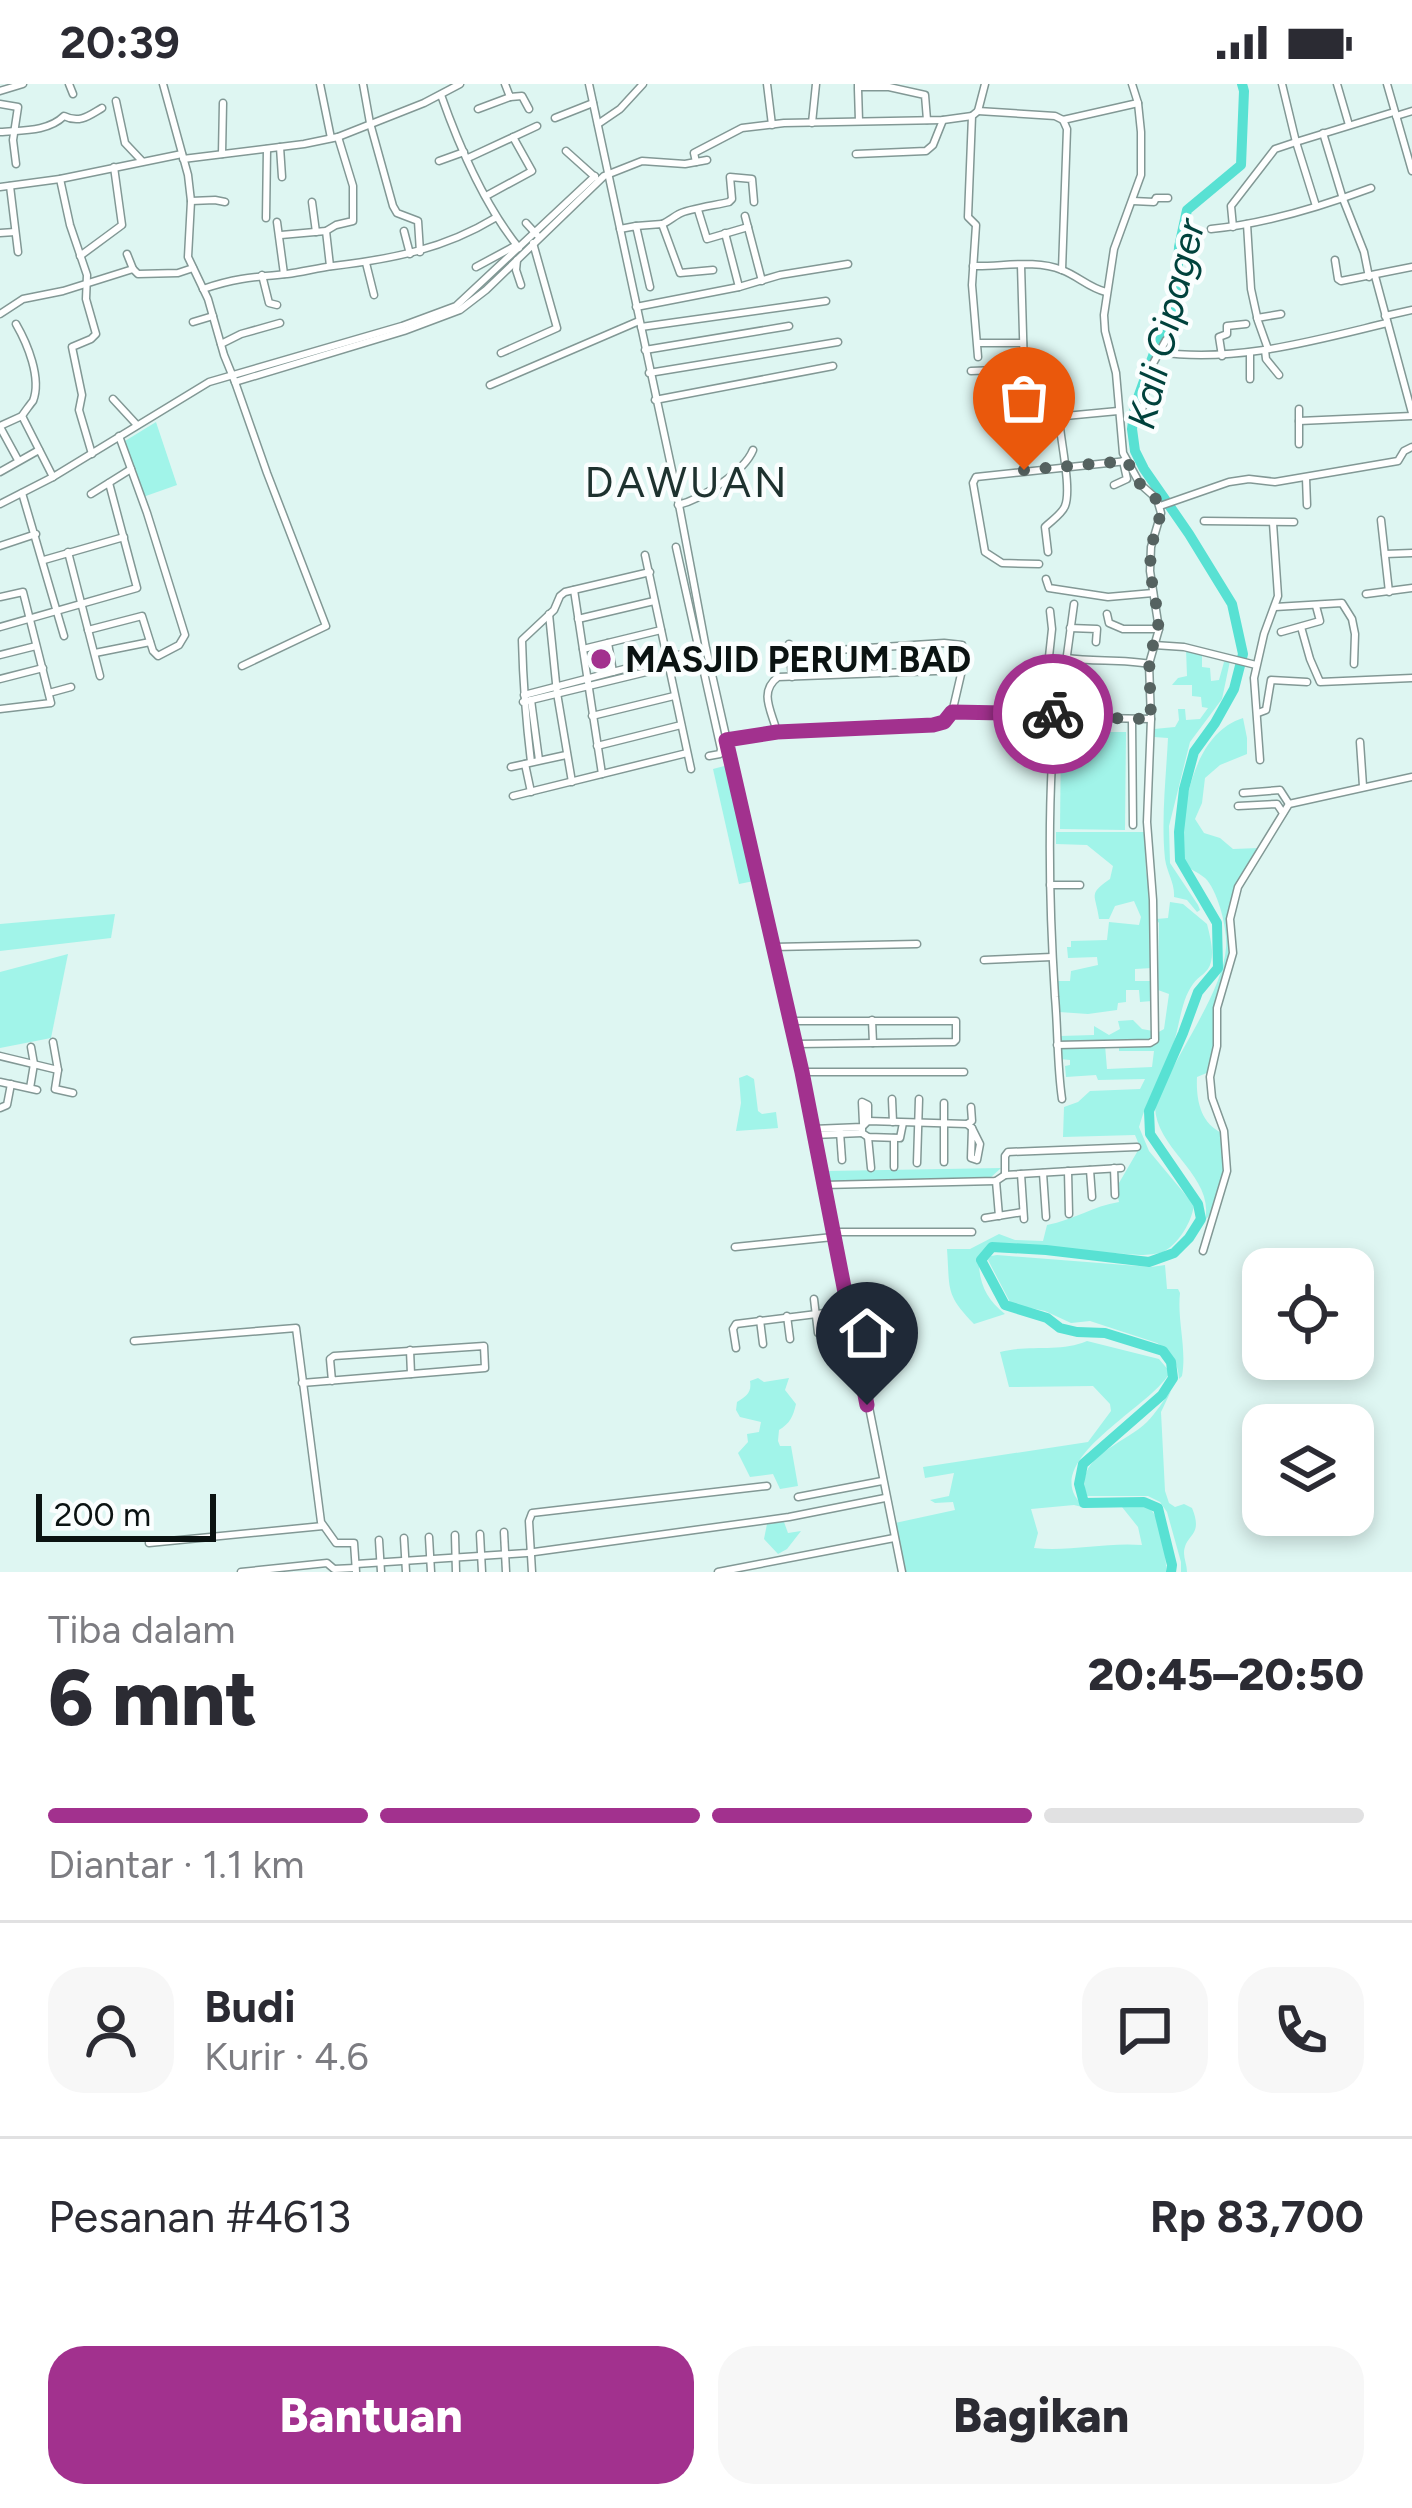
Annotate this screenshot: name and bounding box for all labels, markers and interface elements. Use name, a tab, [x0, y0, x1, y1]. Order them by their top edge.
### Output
text: 20:39	[60, 15, 180, 69]
water label: Kali Cipager	[1117, 213, 1215, 434]
pin	[973, 347, 1075, 470]
icon: bag	[991, 365, 1057, 431]
district label: DAWUAN	[585, 457, 789, 508]
place label: MASJID PERUM BAD	[625, 638, 971, 681]
marker: MASJID PERUM BAD	[588, 646, 614, 672]
courier	[993, 654, 1113, 774]
icon: bike	[1020, 681, 1086, 747]
map controls	[1242, 1248, 1374, 1536]
button: locate	[1242, 1248, 1374, 1380]
pin	[816, 1282, 918, 1405]
icon: home	[834, 1300, 900, 1366]
button: layers	[1242, 1404, 1374, 1536]
scale bar	[36, 1488, 216, 1541]
text: 200 m	[54, 1495, 151, 1534]
text: Tiba dalam	[48, 1606, 235, 1653]
text: 20:45–20:50	[1088, 1647, 1364, 1701]
text: 6 mnt	[48, 1651, 258, 1745]
text: Diantar · 1.1 km	[48, 1841, 304, 1888]
button: person	[48, 1967, 174, 2093]
button: chat	[1082, 1967, 1208, 2093]
button: phone	[1238, 1967, 1364, 2093]
text: Budi	[204, 1979, 296, 2033]
text: Kurir · 4.6	[204, 2033, 368, 2080]
text: Pesanan #4613	[48, 2189, 351, 2243]
text: Rp 83,700	[1150, 2189, 1364, 2243]
button: Bantuan	[48, 2346, 694, 2484]
button: Bagikan	[718, 2346, 1364, 2484]

